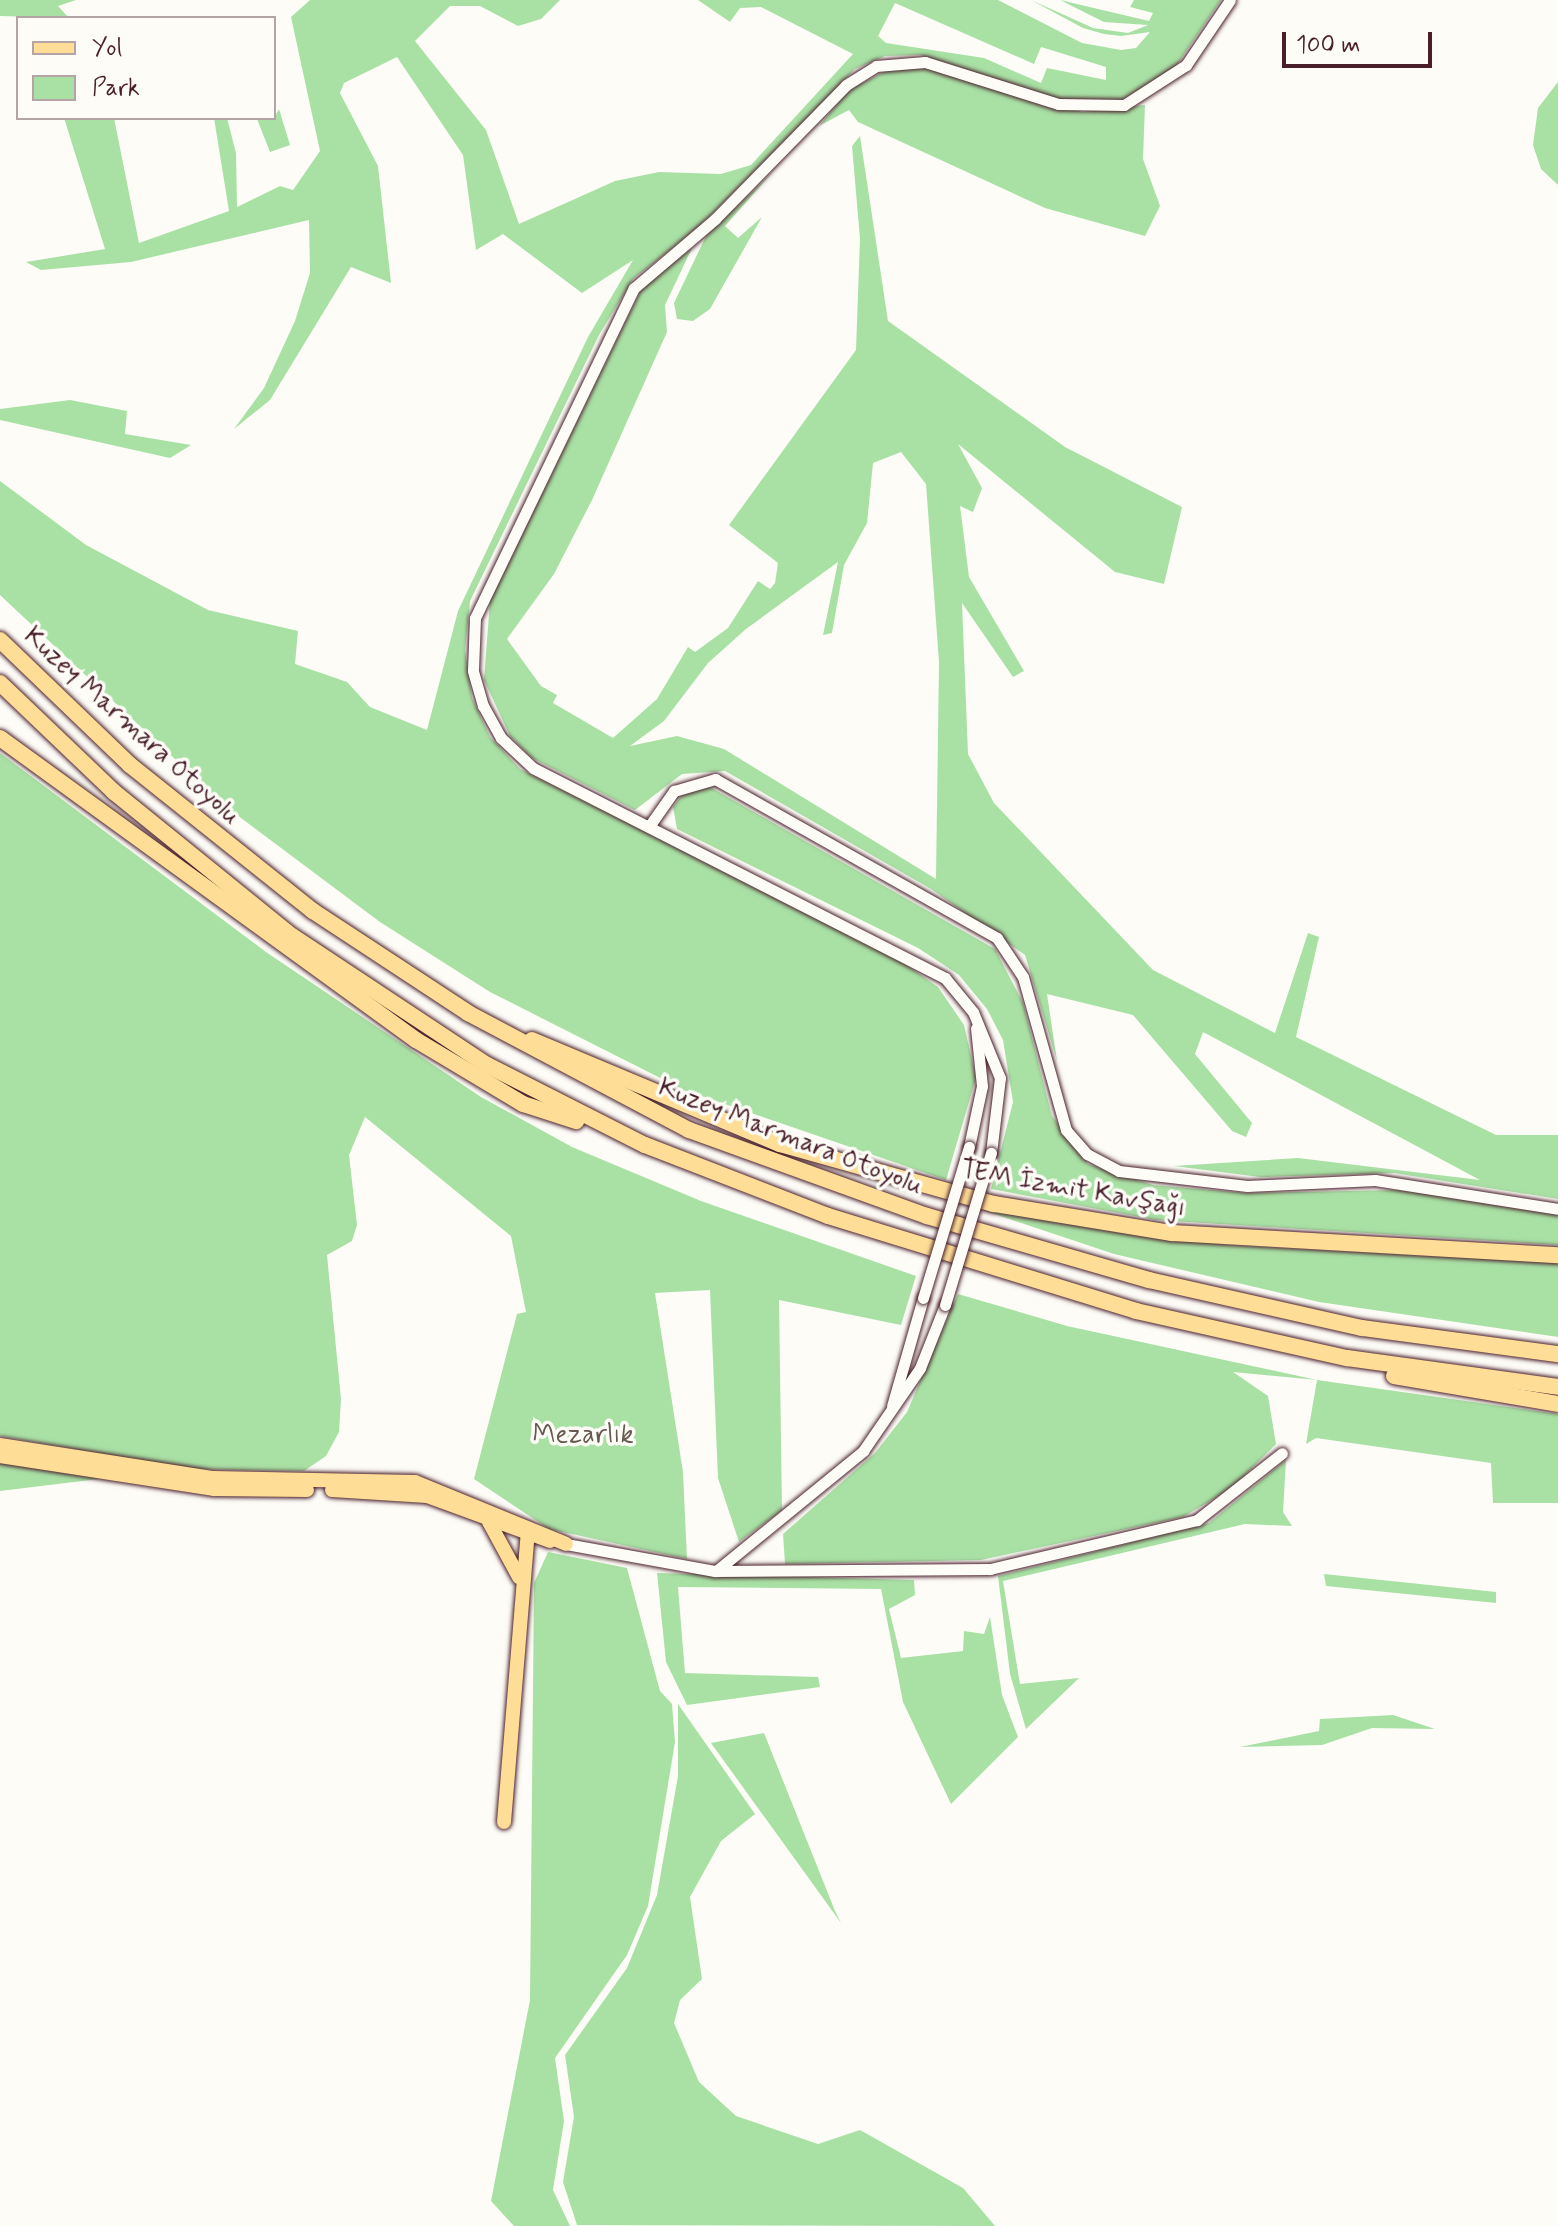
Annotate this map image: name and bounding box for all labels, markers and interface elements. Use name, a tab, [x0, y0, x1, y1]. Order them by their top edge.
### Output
legend	[16, 16, 276, 120]
scale bar	[1286, 16, 1436, 66]
text: 100 m	[1296, 30, 1360, 61]
text: Yol	[92, 33, 122, 64]
text: Park	[92, 73, 140, 104]
street label: Kuzey Marmara Otoyolu	[17, 622, 245, 832]
street label: Kuzey Marmara Otoyolu	[655, 1074, 925, 1202]
street label: TEM İzmit Kavşağı	[958, 1155, 1188, 1225]
park label: Mezarlık	[532, 1420, 634, 1452]

